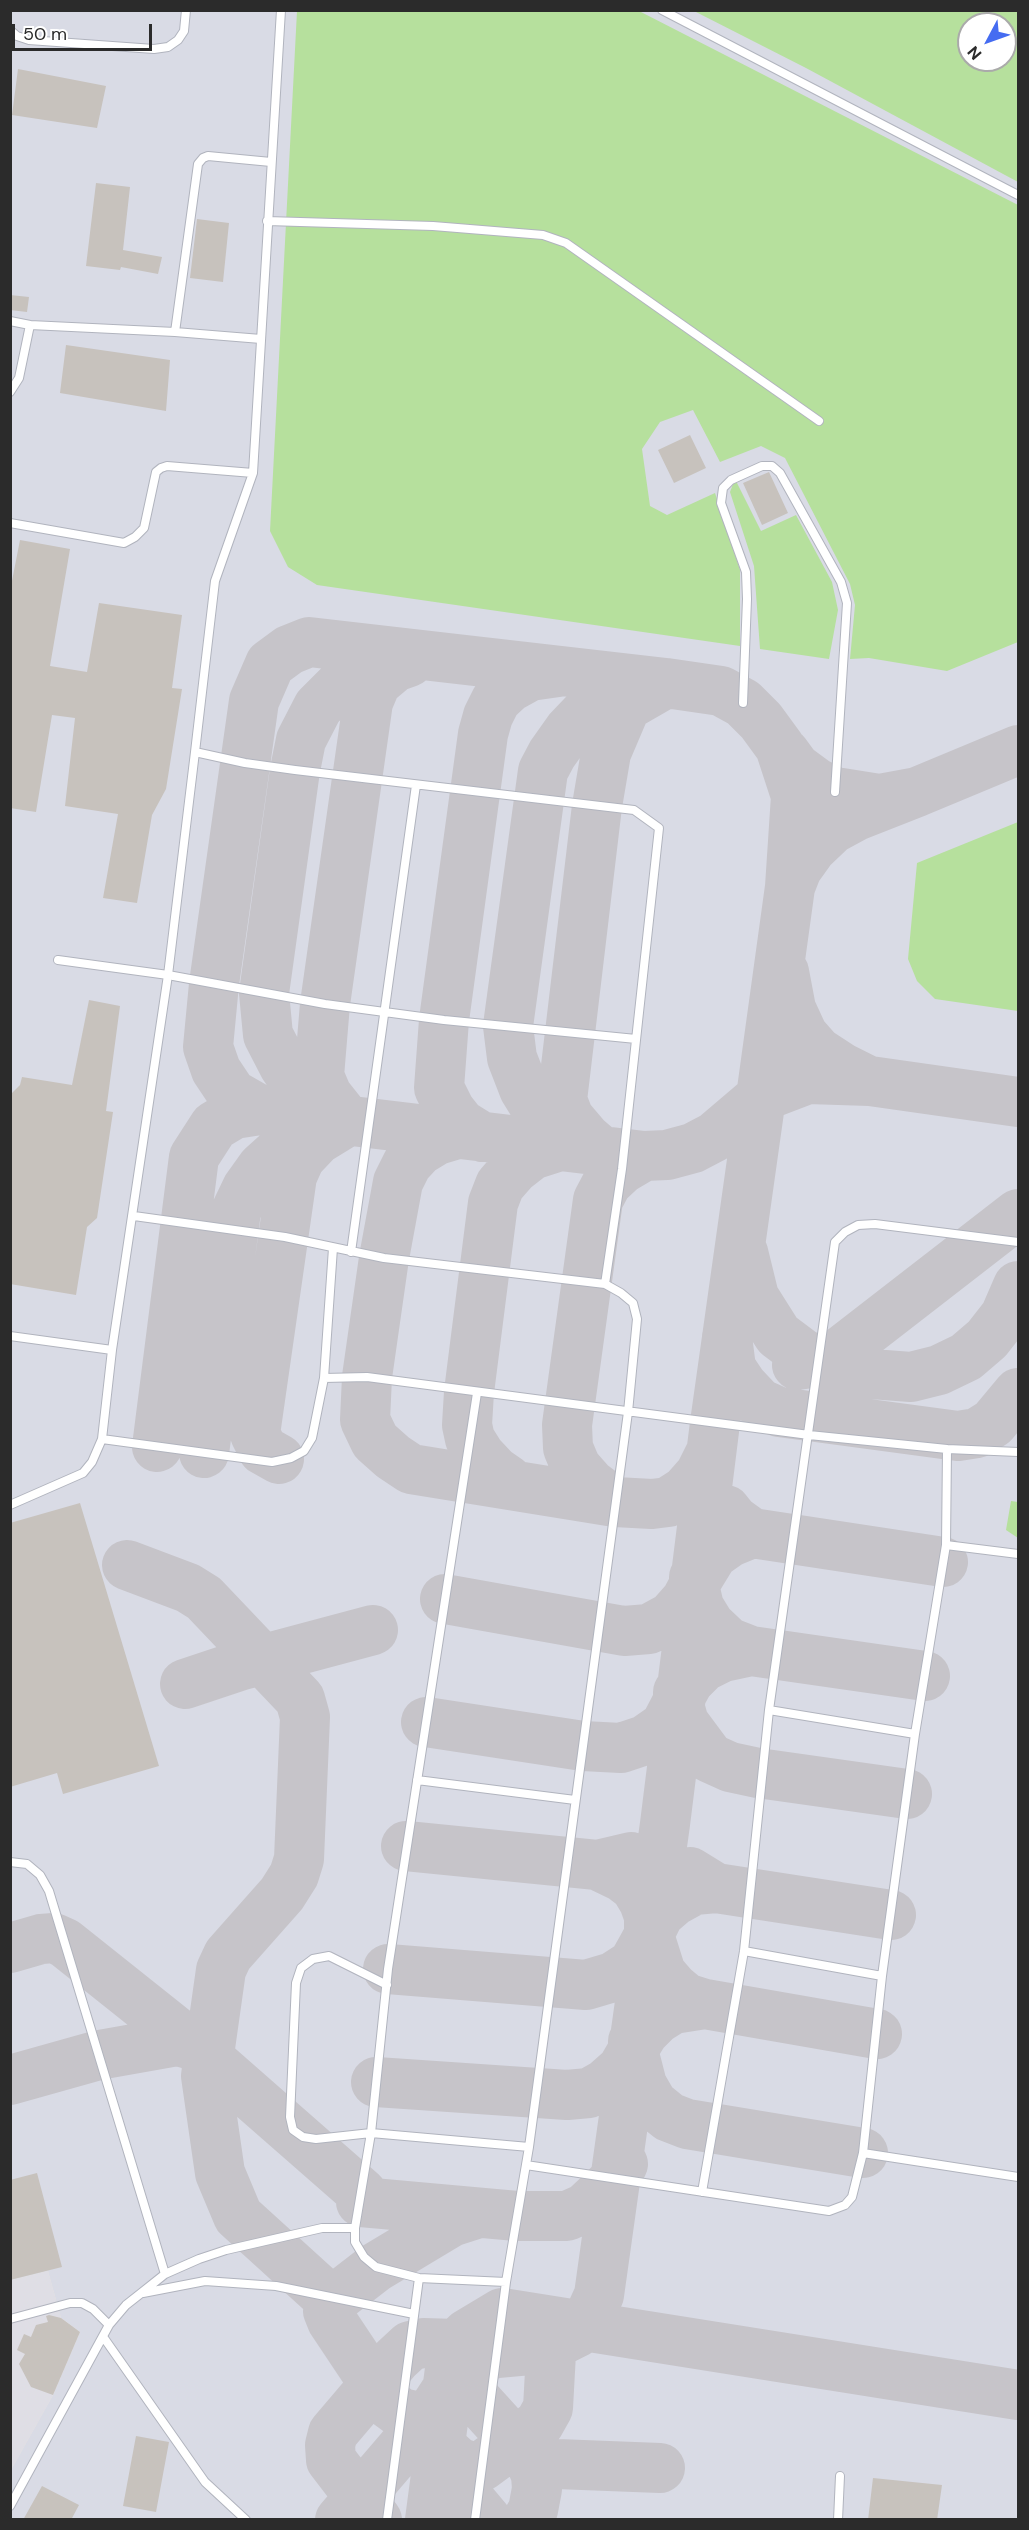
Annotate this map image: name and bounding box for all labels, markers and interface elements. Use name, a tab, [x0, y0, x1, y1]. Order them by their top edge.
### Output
scale bar	[15, 12, 154, 50]
north arrow	[957, 12, 1017, 72]
text: 50 m	[23, 22, 67, 46]
text: N	[963, 42, 986, 64]

